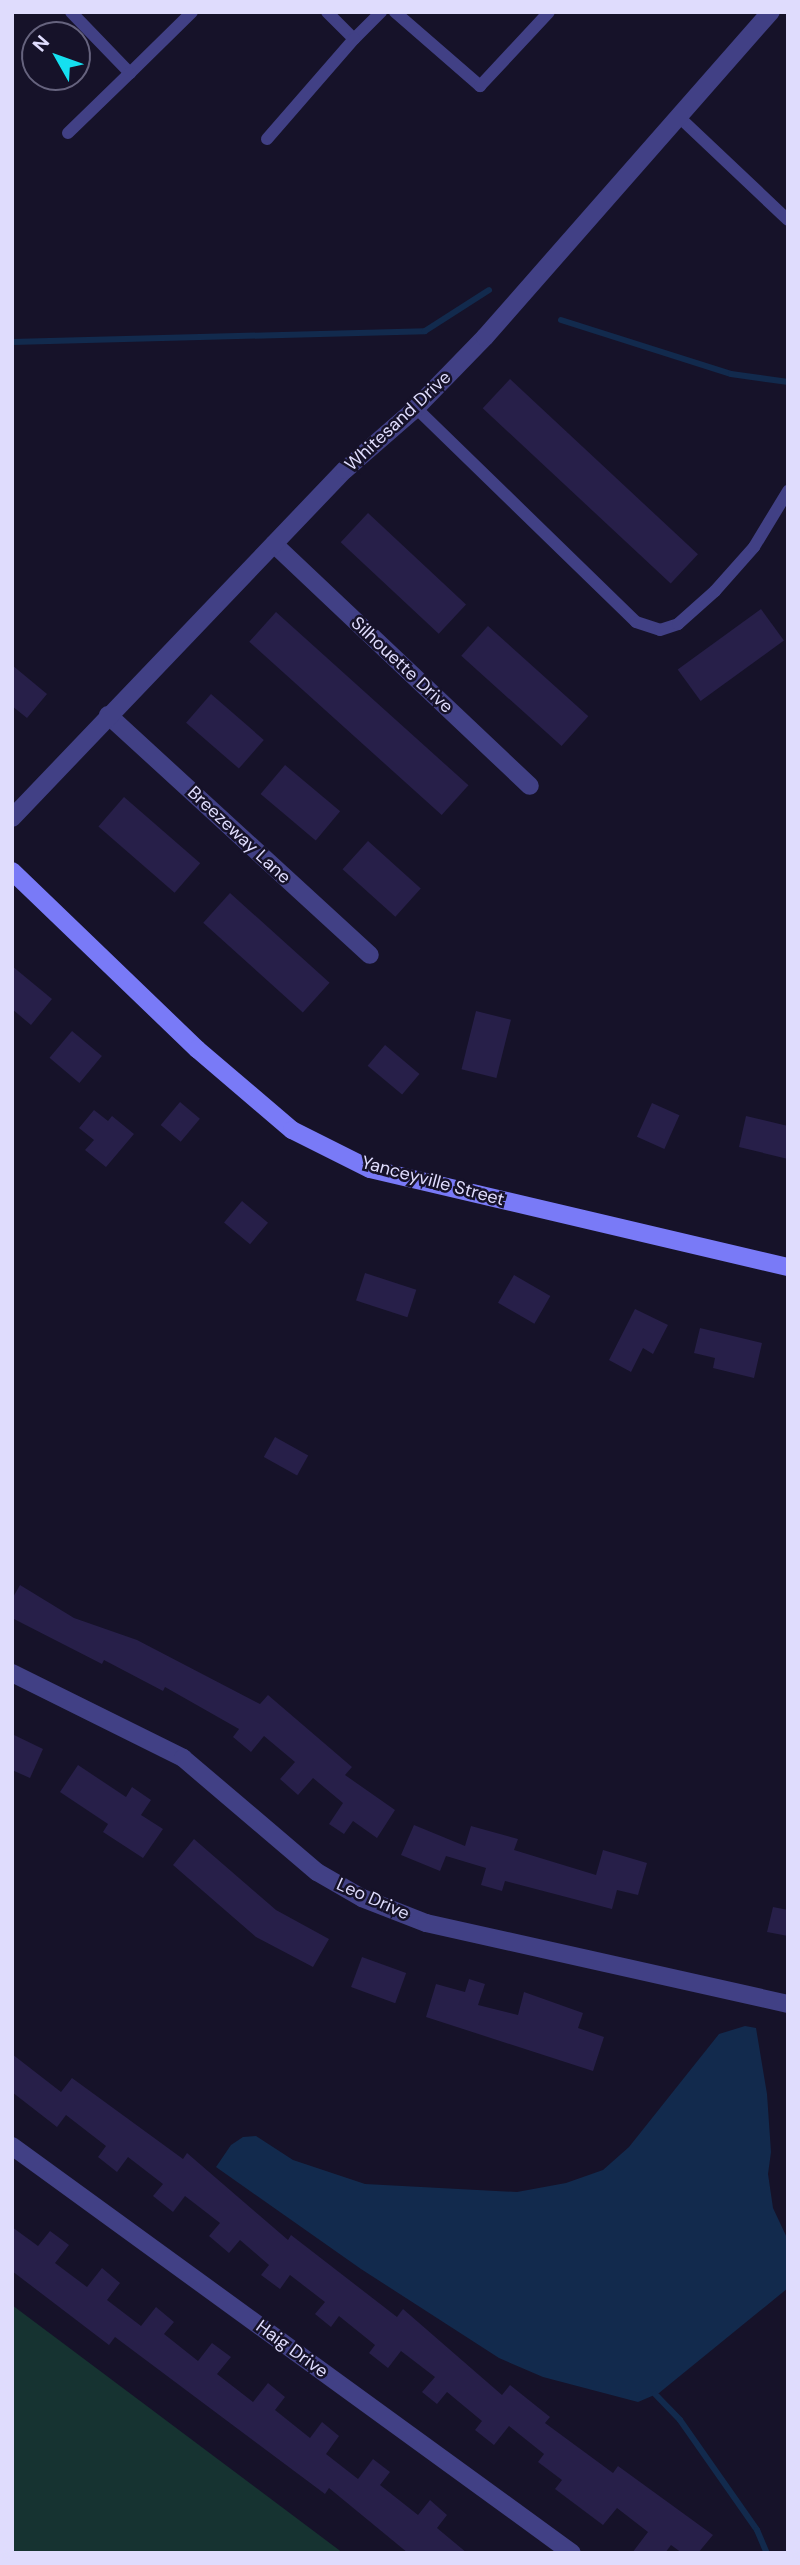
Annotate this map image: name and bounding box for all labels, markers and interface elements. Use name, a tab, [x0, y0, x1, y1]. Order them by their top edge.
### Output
north arrow	[21, 21, 91, 91]
text: N	[27, 30, 55, 57]
street label: Whitesand Drive	[341, 366, 455, 476]
street label: Silhouette Drive	[347, 612, 457, 718]
street label: Breezeway Lane	[183, 782, 295, 888]
street label: Yanceyville Street	[359, 1152, 507, 1210]
street label: Leo Drive	[333, 1873, 413, 1925]
street label: Haig Drive	[252, 2316, 332, 2382]

